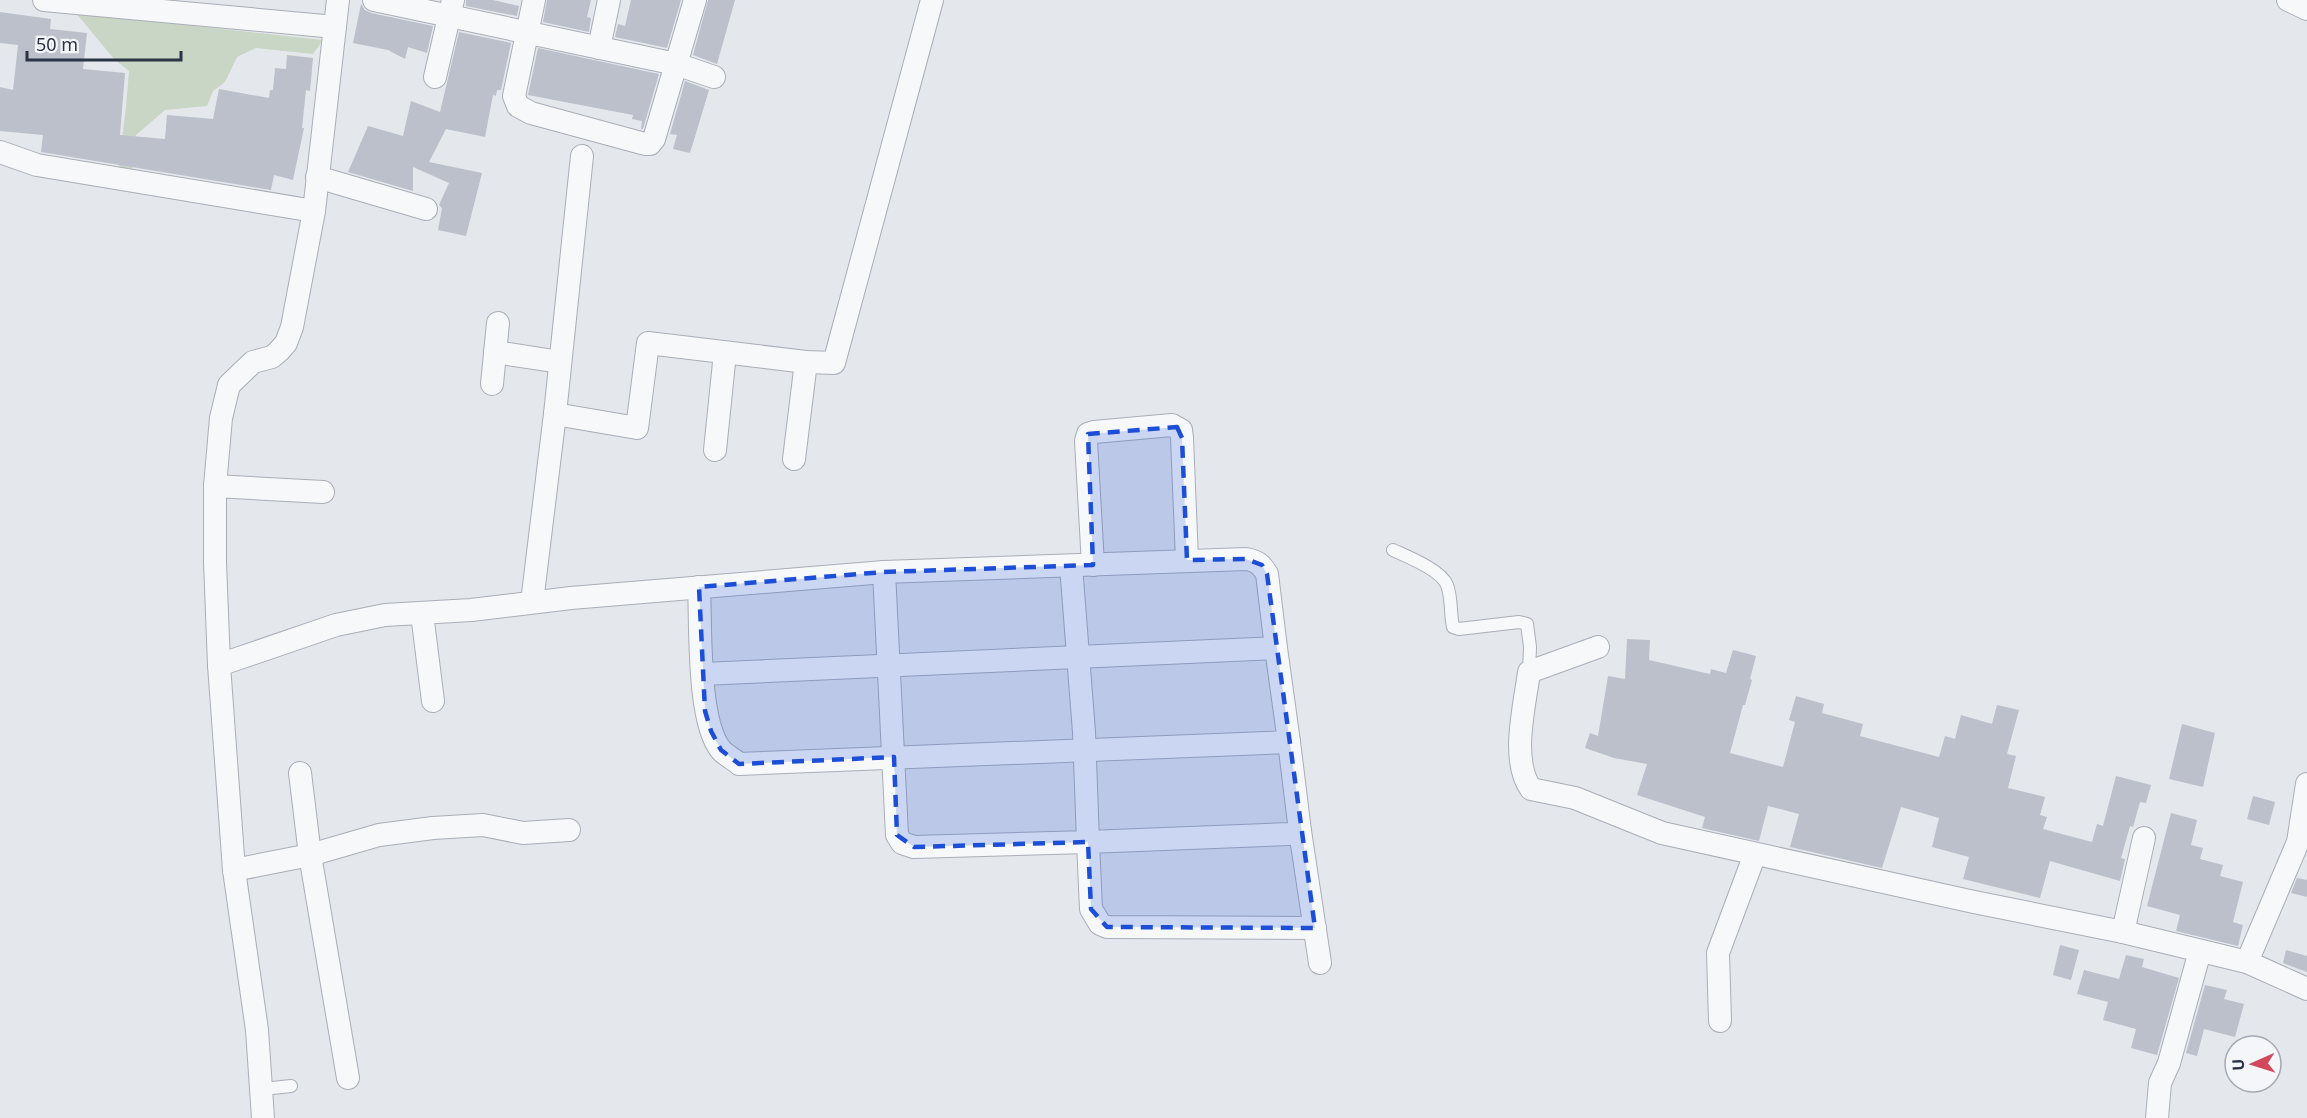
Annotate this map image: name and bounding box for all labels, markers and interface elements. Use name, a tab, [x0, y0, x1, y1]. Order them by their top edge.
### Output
scale bar	[27, 24, 182, 62]
text: 50 m	[36, 32, 78, 56]
north arrow	[2223, 1034, 2283, 1094]
text: U	[2227, 1058, 2249, 1071]

